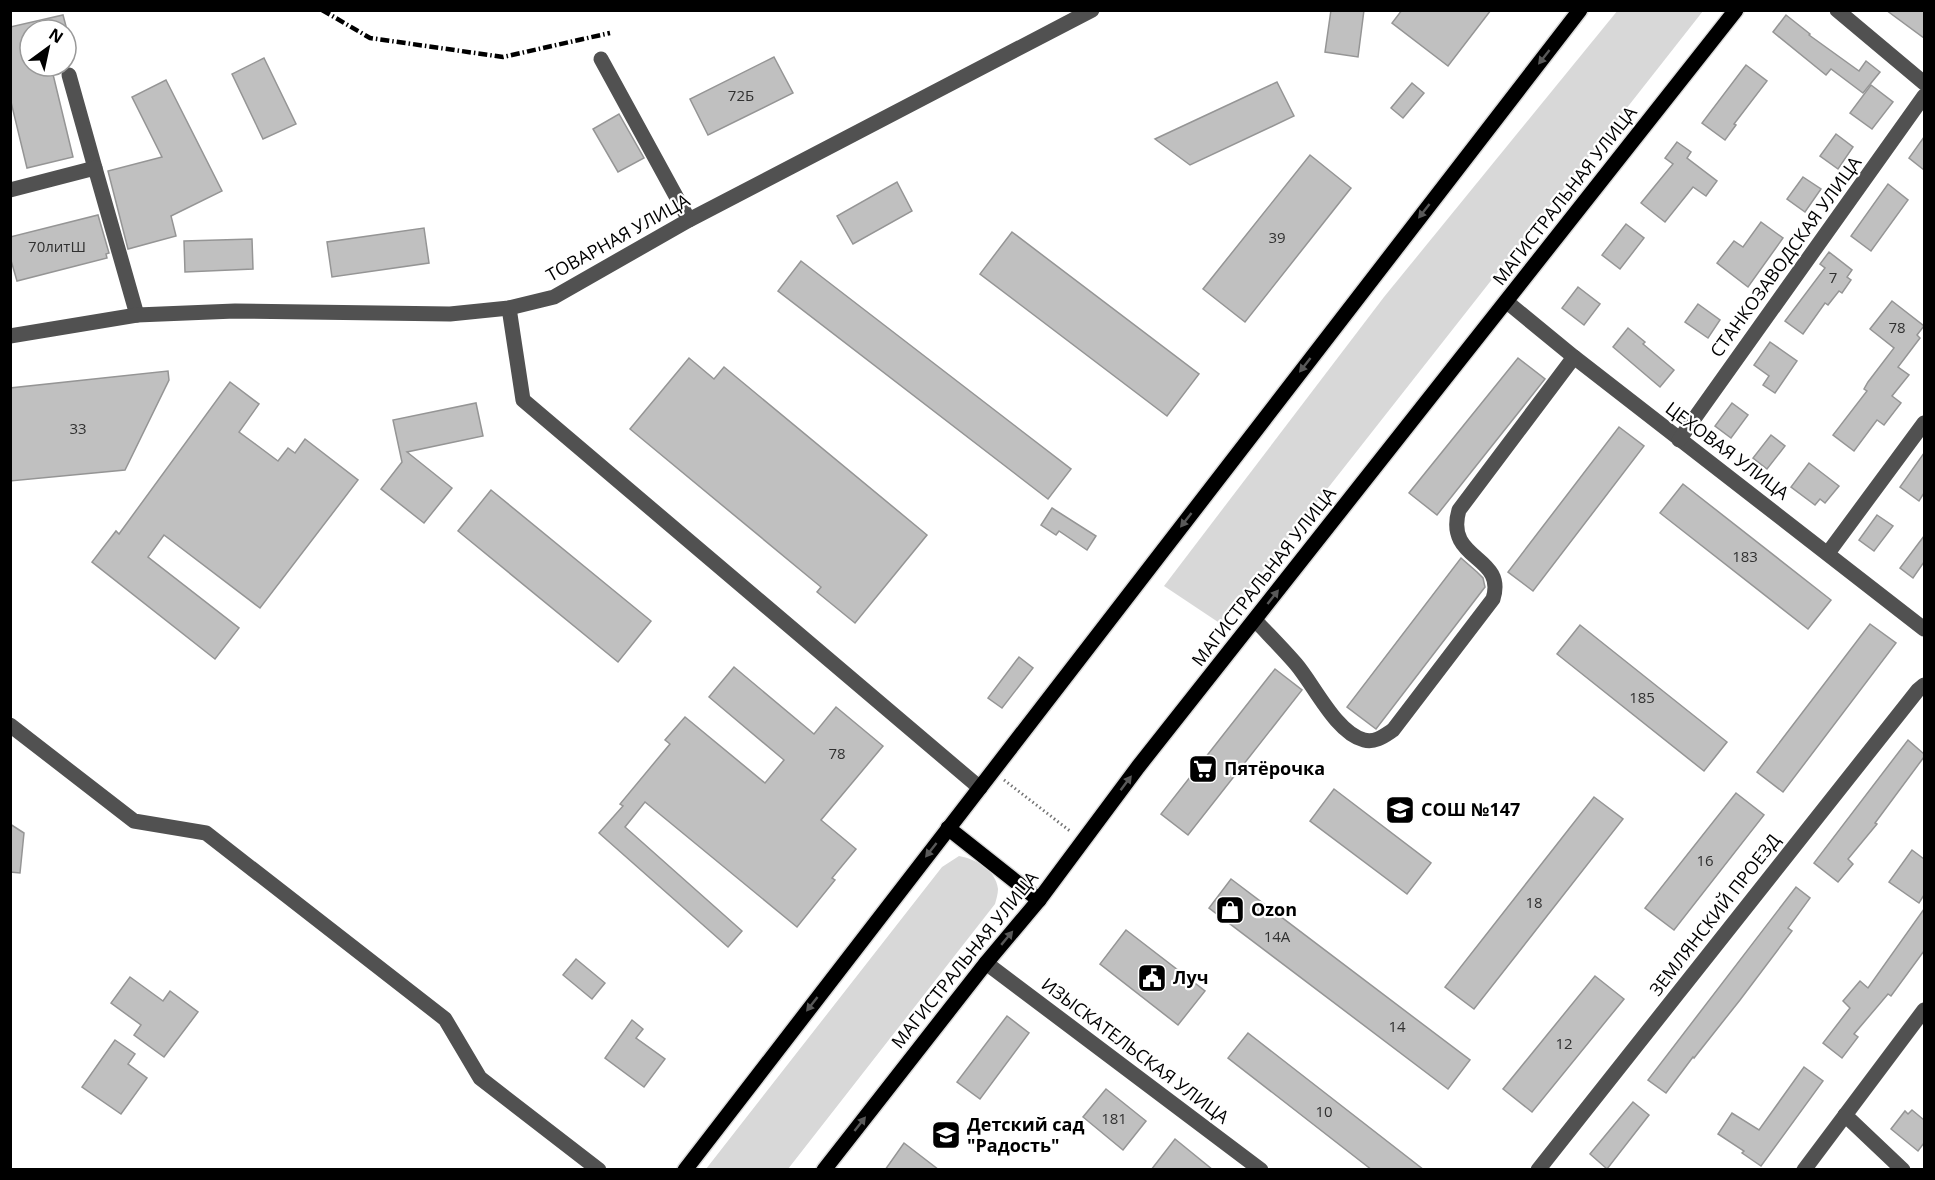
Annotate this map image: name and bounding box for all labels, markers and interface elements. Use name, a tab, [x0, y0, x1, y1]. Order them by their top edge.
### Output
north arrow	[18, 18, 78, 78]
text: N	[45, 23, 68, 48]
one-way arrow	[1538, 48, 1550, 64]
house number: 72Б	[728, 85, 754, 105]
street label: МАГИСТРАЛЬНАЯ УЛИЦА	[1487, 100, 1642, 290]
street label: СТАНКОЗАВОДСКАЯ УЛИЦА	[1704, 151, 1867, 362]
street label: ТОВАРНАЯ УЛИЦА	[541, 187, 694, 287]
one-way arrow	[1419, 203, 1431, 218]
house number: 39	[1268, 227, 1286, 247]
house number: 70литШ	[28, 236, 86, 256]
house number: 7	[1829, 267, 1837, 287]
house number: 78	[1888, 317, 1906, 337]
one-way arrow	[1299, 357, 1312, 373]
street label: ЦЕХОВАЯ УЛИЦА	[1661, 396, 1795, 505]
house number: 33	[69, 418, 87, 438]
street label: МАГИСТРАЛЬНАЯ УЛИЦА	[1186, 481, 1341, 671]
one-way arrow	[1181, 512, 1193, 527]
house number: 183	[1732, 546, 1758, 566]
one-way arrow	[1266, 589, 1279, 605]
house number: 185	[1629, 687, 1655, 707]
house number: 78	[828, 743, 846, 763]
supermarket icon: Пятёрочка	[1187, 753, 1219, 785]
place label: Пятёрочка	[1224, 756, 1325, 780]
one-way arrow	[1120, 776, 1132, 792]
school or university icon: СОШ №147	[1384, 794, 1416, 826]
place label: СОШ №147	[1421, 797, 1520, 821]
street label: ЗЕМЛЯНСКИЙ ПРОЕЗД	[1643, 829, 1785, 1000]
one-way arrow	[925, 842, 937, 858]
house number: 16	[1696, 850, 1714, 870]
street label: МАГИСТРАЛЬНАЯ УЛИЦА	[885, 865, 1043, 1053]
house number: 18	[1525, 892, 1543, 912]
shop icon: Ozon	[1214, 894, 1246, 926]
place label: Ozon	[1251, 897, 1297, 921]
house number: 14А	[1264, 926, 1291, 946]
one-way arrow	[1001, 930, 1014, 946]
public building icon: Луч	[1136, 962, 1168, 994]
place label: Луч	[1173, 965, 1208, 989]
street label: ИЗЫСКАТЕЛЬСКАЯ УЛИЦА	[1037, 972, 1235, 1129]
one-way arrow	[806, 996, 818, 1012]
house number: 14	[1388, 1016, 1406, 1036]
house number: 12	[1555, 1033, 1573, 1053]
house number: 10	[1315, 1101, 1333, 1121]
house number: 181	[1101, 1108, 1127, 1128]
place label: Детский сад "Радость"	[967, 1112, 1084, 1157]
one-way arrow	[854, 1116, 866, 1131]
school or university icon: Детский сад "Радость"	[930, 1119, 962, 1151]

